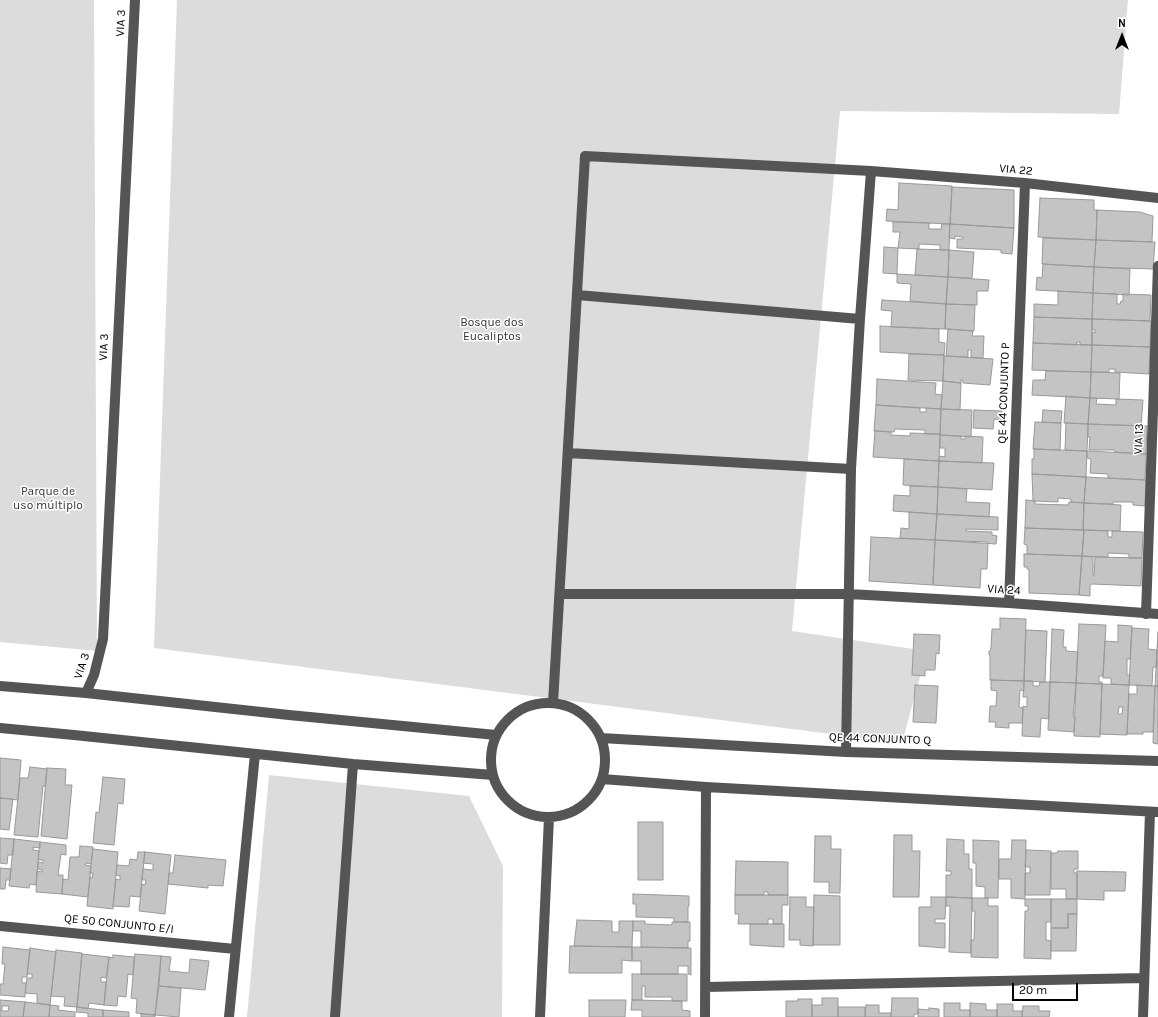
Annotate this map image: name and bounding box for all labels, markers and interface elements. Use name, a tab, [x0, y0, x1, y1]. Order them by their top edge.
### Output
street label: VIA 3	[113, 9, 129, 37]
north arrow	[1102, 16, 1142, 56]
text: N	[1118, 17, 1126, 30]
street label: VIA 22	[999, 161, 1033, 179]
park label: Bosque dos Eucaliptos	[460, 316, 524, 344]
street label: VIA 3	[96, 333, 112, 361]
street label: QE 44 CONJUNTO P	[995, 342, 1013, 444]
street label: VIA 13	[1131, 423, 1147, 455]
park label: Parque de uso múltiplo	[13, 485, 83, 513]
street label: VIA 24	[987, 582, 1021, 598]
street label: VIA 3	[71, 651, 93, 681]
street label: QE 44 CONJUNTO Q	[829, 730, 931, 748]
street label: QE 50 CONJUNTO E/I	[63, 911, 175, 937]
scale bar	[1014, 975, 1080, 1001]
text: 20 m	[1019, 983, 1047, 997]

